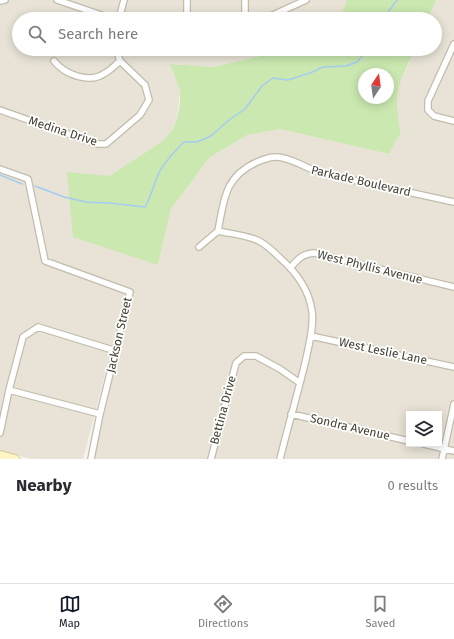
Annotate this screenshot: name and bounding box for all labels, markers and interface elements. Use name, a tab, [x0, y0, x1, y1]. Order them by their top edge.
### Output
search box	[12, 12, 442, 56]
icon: search	[26, 23, 48, 45]
text: Search here	[58, 25, 138, 43]
north arrow	[358, 68, 394, 104]
street label: Medina Drive	[27, 113, 99, 149]
street label: Parkade Boulevard	[310, 163, 412, 199]
street label: West Phyllis Avenue	[316, 247, 424, 287]
street label: Jackson Street	[103, 295, 135, 374]
street label: West Leslie Lane	[338, 335, 428, 367]
street label: Bettina Drive	[207, 374, 239, 446]
street label: Sondra Avenue	[309, 411, 391, 443]
map controls	[406, 411, 442, 447]
button: layers	[406, 411, 442, 447]
text: Nearby	[16, 475, 71, 496]
text: 0 results	[387, 478, 438, 493]
tab: Map	[59, 593, 81, 630]
tab: Directions	[198, 593, 248, 630]
tab: Saved	[366, 593, 395, 630]

